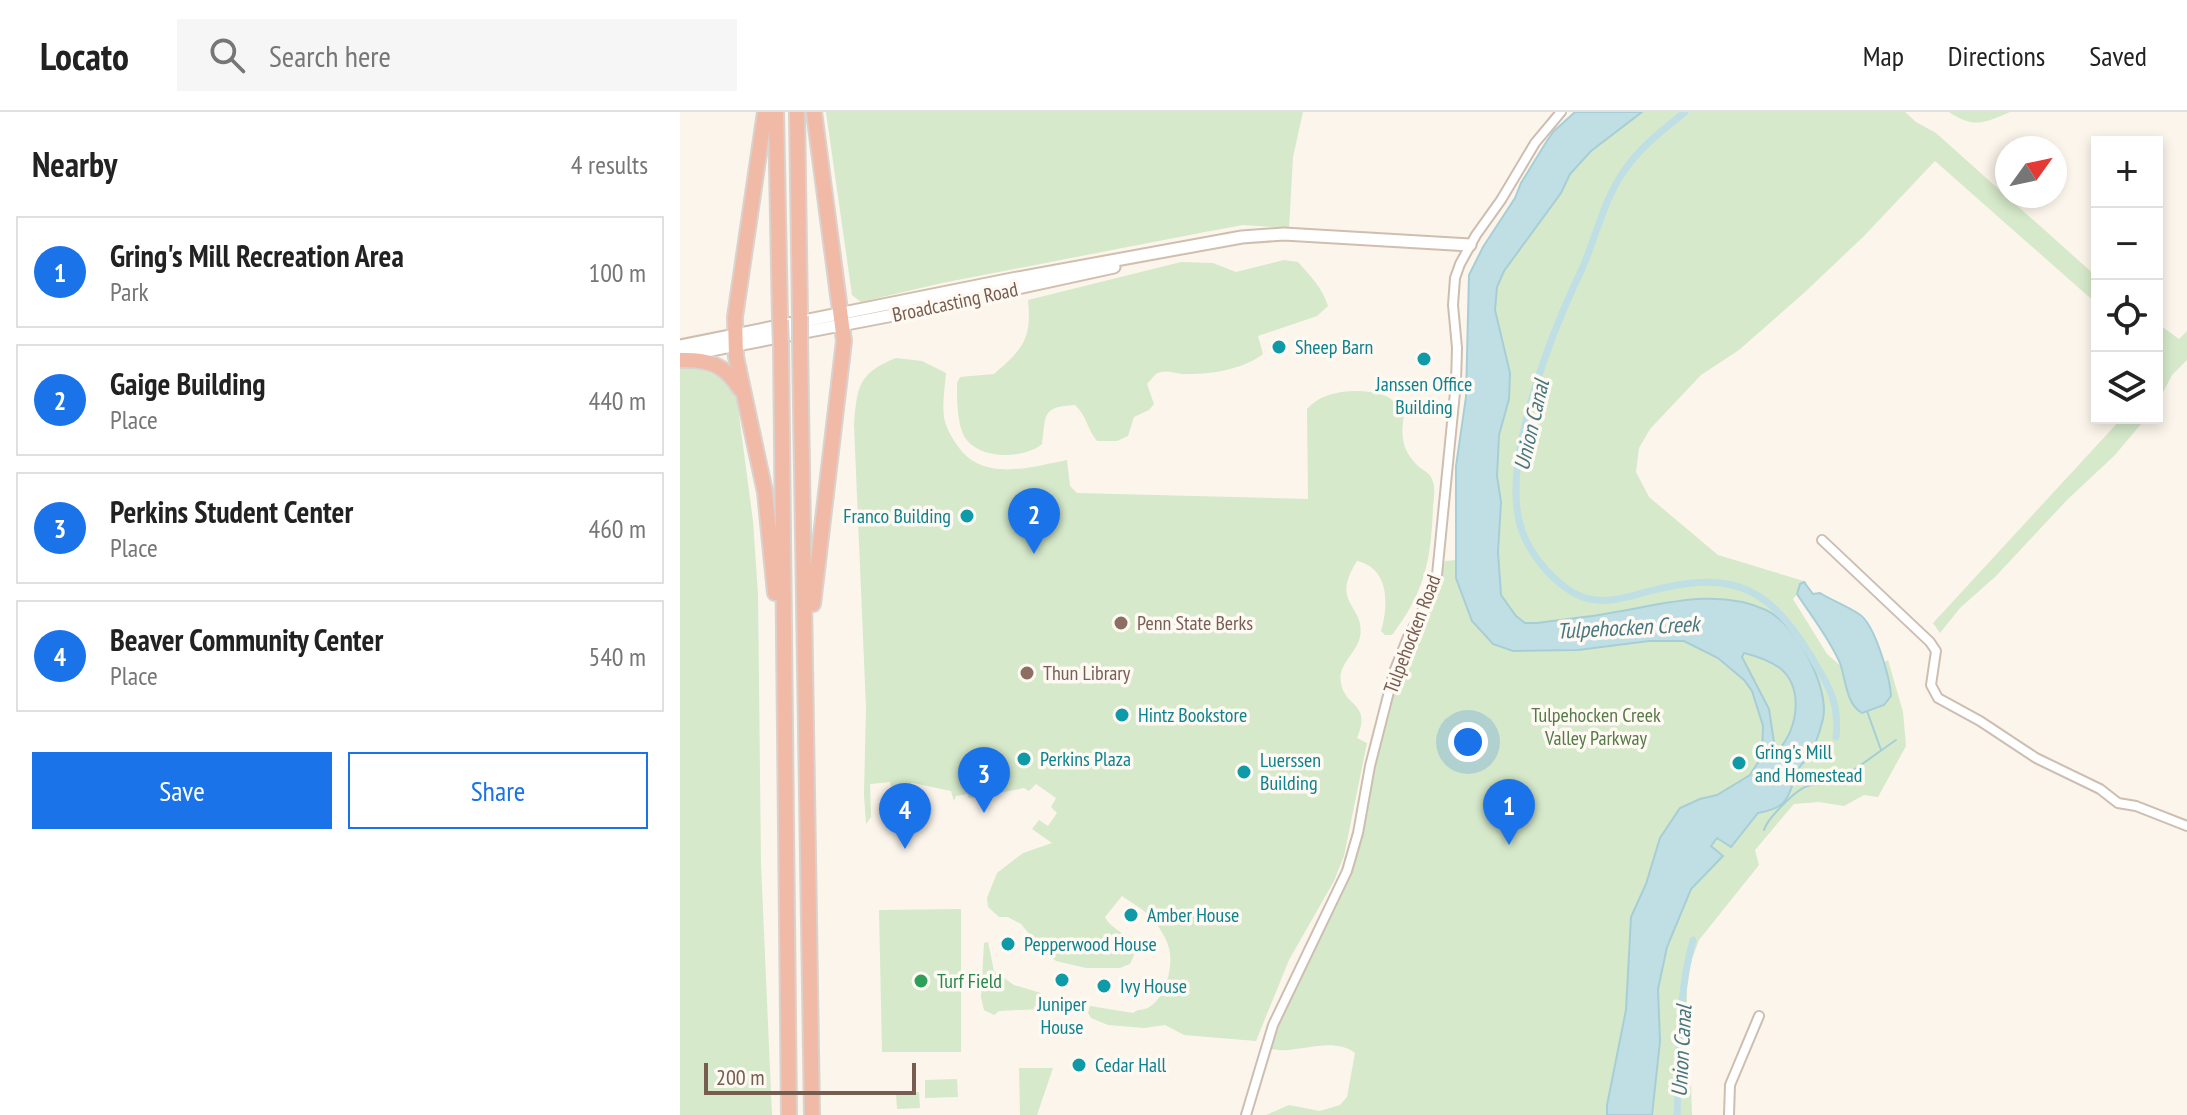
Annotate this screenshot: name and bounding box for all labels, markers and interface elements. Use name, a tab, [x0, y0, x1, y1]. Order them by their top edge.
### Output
search box	[177, 19, 737, 91]
text: Locato	[40, 31, 129, 80]
icon: search	[205, 33, 249, 77]
text: Search here	[269, 36, 391, 75]
text: Map	[1863, 37, 1904, 74]
text: Directions	[1948, 37, 2045, 74]
text: Saved	[2089, 37, 2147, 74]
north arrow	[1995, 136, 2067, 208]
map controls	[2091, 136, 2163, 424]
button: +	[2091, 136, 2163, 208]
text: Nearby	[32, 142, 117, 186]
text: 4 results	[571, 148, 648, 181]
button: −	[2091, 208, 2163, 280]
text: Gring's Mill Recreation Area	[110, 236, 404, 275]
text: 1	[54, 256, 66, 289]
text: 100 m	[588, 256, 646, 289]
text: Park	[110, 275, 149, 308]
street label: Broadcasting Road	[890, 276, 1020, 328]
button: locate	[2091, 280, 2163, 352]
place label: Sheep Barn	[1295, 334, 1373, 360]
marker: Sheep Barn	[1270, 338, 1288, 356]
marker: Janssen Office Building	[1415, 350, 1433, 368]
button: layers	[2091, 352, 2163, 424]
text: Gaige Building	[110, 364, 265, 403]
place label: Janssen Office Building	[1375, 371, 1472, 420]
water label: Union Canal	[1507, 375, 1555, 473]
text: 2	[54, 384, 66, 417]
text: 440 m	[588, 384, 646, 417]
text: Place	[110, 403, 158, 436]
pin: 2	[1008, 488, 1060, 554]
text: Perkins Student Center	[110, 492, 353, 531]
place label: Franco Building	[843, 503, 951, 529]
marker: Franco Building	[958, 507, 976, 525]
text: 3	[54, 512, 66, 545]
text: 460 m	[588, 512, 646, 545]
text: Place	[110, 531, 158, 564]
street label: Tulpehocken Road	[1377, 571, 1447, 697]
water label: Tulpehocken Creek	[1556, 609, 1702, 645]
place label: Penn State Berks	[1137, 610, 1253, 636]
marker: Penn State Berks	[1112, 614, 1130, 632]
text: Beaver Community Center	[110, 620, 383, 659]
text: 4	[54, 640, 66, 673]
text: 540 m	[588, 640, 646, 673]
text: Place	[110, 659, 158, 692]
place label: Thun Library	[1043, 660, 1131, 686]
marker: Thun Library	[1018, 664, 1036, 682]
place label: Hintz Bookstore	[1138, 702, 1247, 728]
park label: Tulpehocken Creek Valley Parkway	[1531, 702, 1661, 751]
marker: Hintz Bookstore	[1113, 706, 1131, 724]
your location	[1448, 722, 1488, 762]
place label: Gring's Mill and Homestead	[1755, 739, 1862, 788]
place label: Perkins Plaza	[1040, 746, 1131, 772]
pin: 3	[958, 747, 1010, 813]
place label: Luerssen Building	[1260, 747, 1321, 796]
marker: Perkins Plaza	[1015, 750, 1033, 768]
button: Save	[32, 752, 332, 829]
button: Share	[348, 752, 648, 829]
marker: Gring's Mill and Homestead	[1730, 754, 1748, 772]
marker: Luerssen Building	[1235, 763, 1253, 781]
pin: 1	[1483, 779, 1535, 845]
pin: 4	[879, 783, 931, 849]
place label: Amber House	[1147, 902, 1239, 928]
marker: Amber House	[1122, 906, 1140, 924]
place label: Pepperwood House	[1024, 931, 1157, 957]
marker: Pepperwood House	[999, 935, 1017, 953]
place label: Turf Field	[937, 968, 1002, 994]
marker: Juniper House	[1053, 971, 1071, 989]
marker: Turf Field	[912, 972, 930, 990]
place label: Ivy House	[1120, 973, 1187, 999]
marker: Ivy House	[1095, 977, 1113, 995]
place label: Juniper House	[1036, 991, 1087, 1040]
water label: Union Canal	[1665, 1003, 1697, 1098]
place label: Cedar Hall	[1095, 1052, 1167, 1078]
marker: Cedar Hall	[1070, 1056, 1088, 1074]
scale bar	[704, 1059, 916, 1095]
text: 200 m	[716, 1063, 765, 1091]

